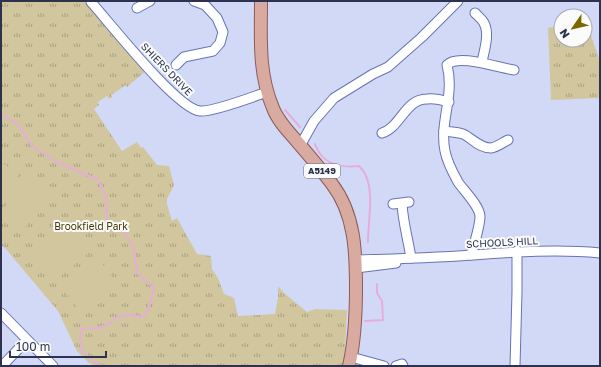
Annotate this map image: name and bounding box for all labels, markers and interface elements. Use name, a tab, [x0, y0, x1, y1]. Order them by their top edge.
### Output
north arrow	[553, 8, 593, 48]
text: N	[557, 27, 572, 41]
street label: SHIERS DRIVE	[139, 40, 195, 98]
road number: A5149	[304, 164, 340, 178]
park label: Brookfield Park	[54, 220, 128, 232]
street label: SCHOOLS HILL	[466, 234, 539, 250]
scale bar	[10, 333, 106, 359]
text: 100 m	[16, 339, 50, 354]

